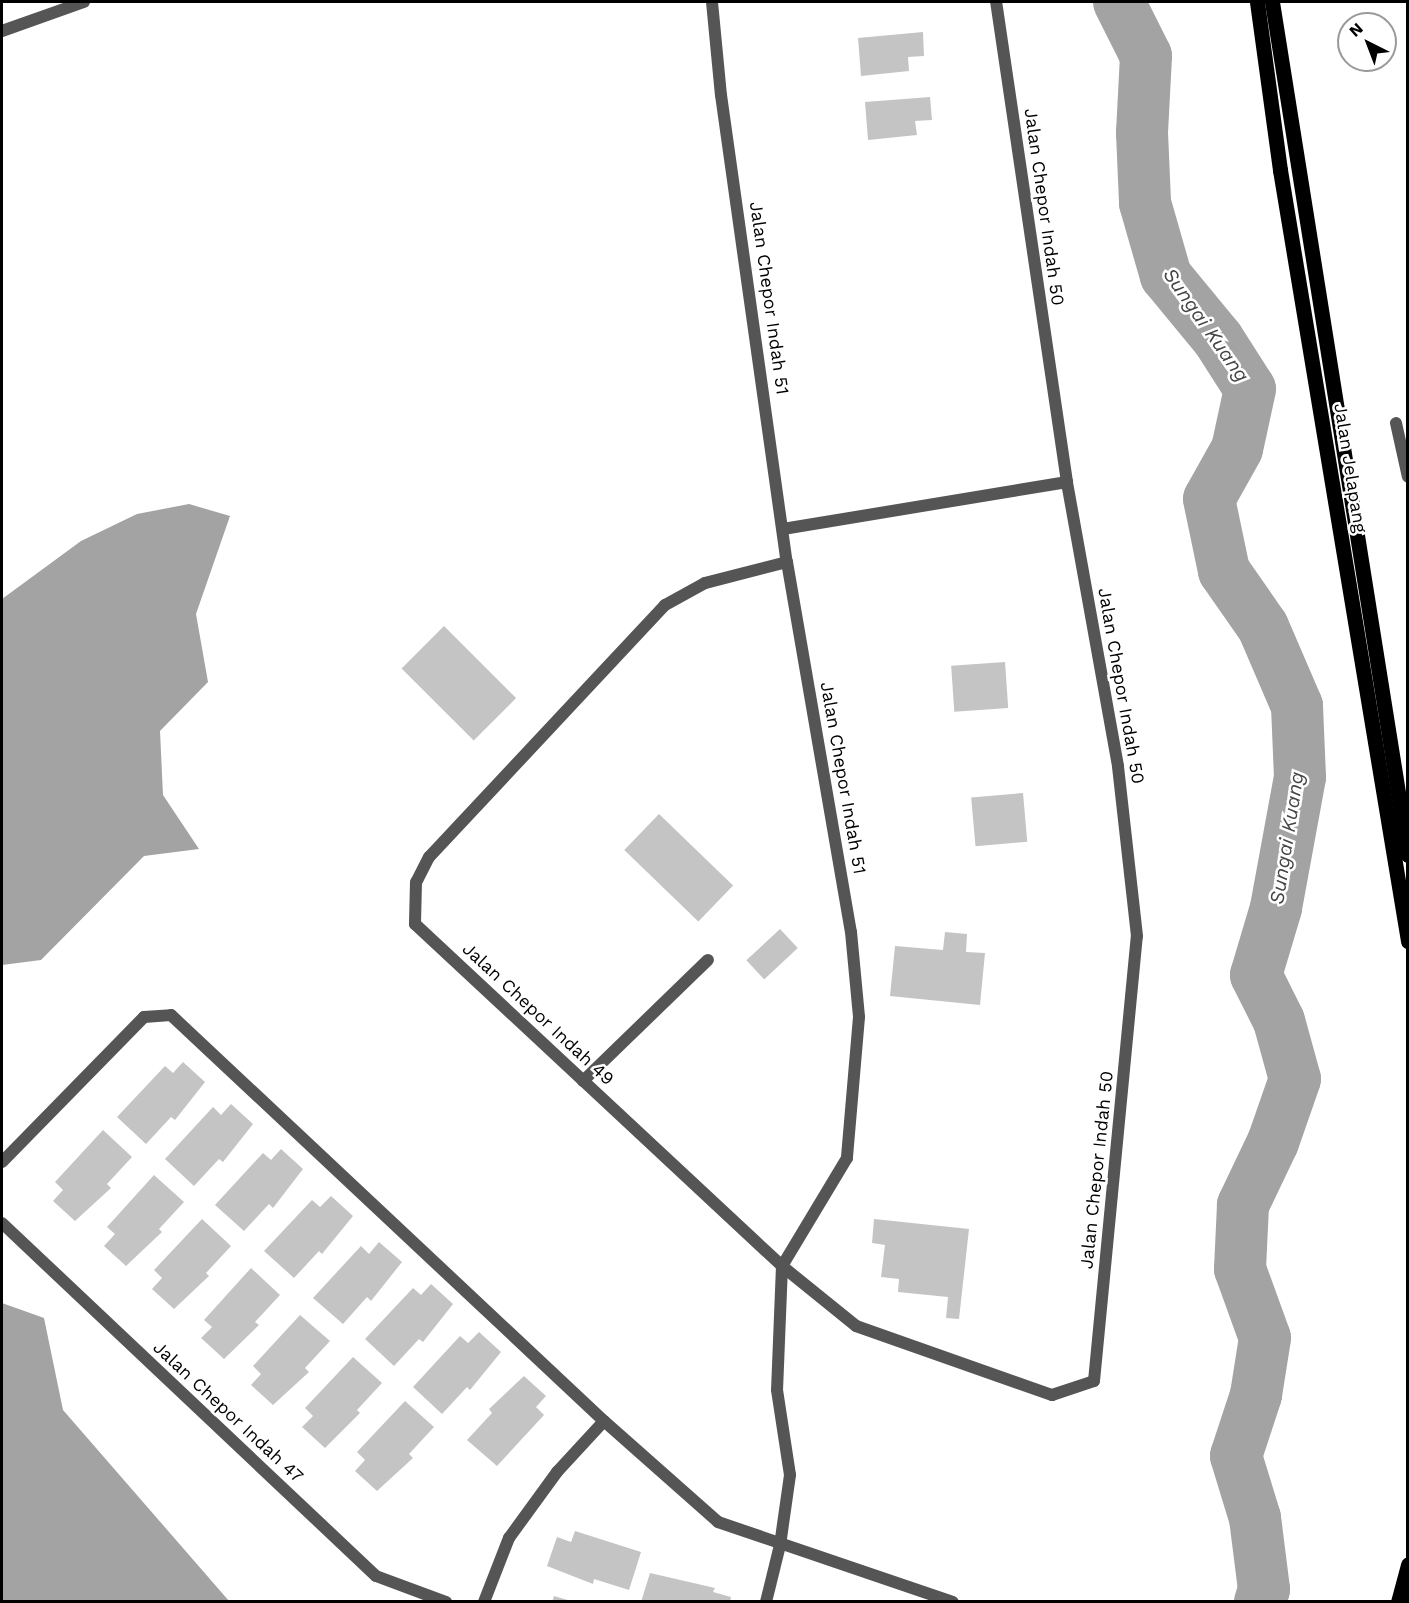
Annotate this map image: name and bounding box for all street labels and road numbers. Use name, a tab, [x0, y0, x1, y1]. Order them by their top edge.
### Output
street label: Jalan Chepor Indah 50	[1019, 107, 1069, 307]
street label: Jalan Chepor Indah 51	[745, 200, 793, 396]
street label: Jalan Jelapang	[1329, 401, 1371, 535]
street label: Jalan Chepor Indah 50	[1093, 586, 1149, 786]
street label: Jalan Chepor Indah 51	[815, 680, 871, 876]
street label: Jalan Chepor Indah 49	[458, 938, 618, 1090]
street label: Jalan Chepor Indah 50	[1076, 1070, 1118, 1270]
street label: Jalan Chepor Indah 47	[148, 1337, 308, 1487]

